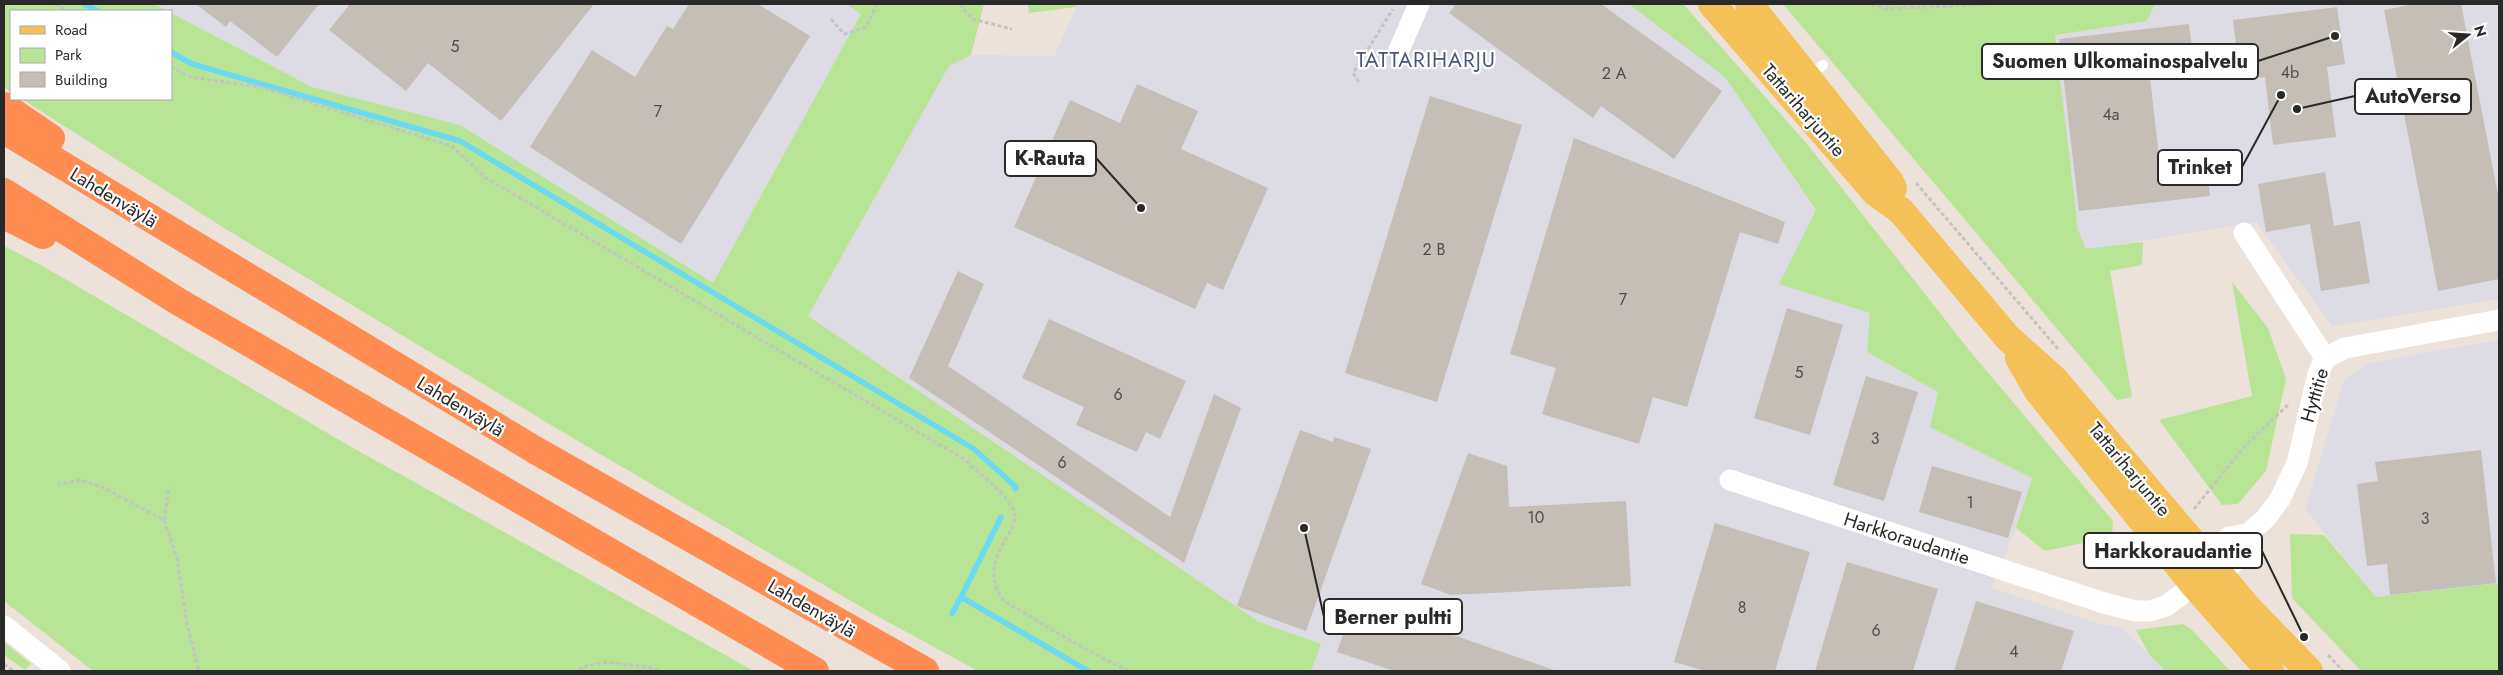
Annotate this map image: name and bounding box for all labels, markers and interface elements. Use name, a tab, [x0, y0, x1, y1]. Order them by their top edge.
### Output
legend	[10, 10, 172, 100]
north arrow	[2443, 10, 2493, 60]
text: Road	[55, 19, 87, 41]
text: N	[2469, 23, 2492, 39]
house number: 5	[450, 35, 460, 58]
text: Park	[55, 44, 82, 66]
callout: Suomen Ulkomainospalvelu	[1982, 44, 2258, 79]
district label: TATTARIHARJU	[1356, 45, 1496, 75]
text: Suomen Ulkomainospalvelu	[1992, 47, 2248, 76]
street label: Tattariharjuntie	[1756, 58, 1852, 163]
house number: 4b	[2281, 61, 2299, 84]
house number: 2 A	[1602, 62, 1627, 85]
text: Building	[55, 69, 107, 91]
callout: AutoVerso	[2355, 79, 2471, 114]
text: AutoVerso	[2364, 82, 2461, 111]
house number: 7	[654, 100, 663, 123]
house number: 4a	[2102, 103, 2120, 126]
callout: K-Rauta	[1005, 141, 1096, 176]
text: K-Rauta	[1015, 144, 1085, 173]
callout: Trinket	[2158, 150, 2242, 185]
text: Trinket	[2168, 153, 2233, 182]
street label: Lahdenväylä	[65, 161, 163, 234]
house number: 2 B	[1423, 238, 1445, 261]
house number: 7	[1619, 288, 1628, 311]
house number: 5	[1794, 361, 1804, 384]
street label: Hyttitie	[2294, 365, 2335, 425]
street label: Lahdenväylä	[412, 370, 510, 443]
house number: 6	[1113, 383, 1123, 406]
street label: Tattariharjuntie	[2082, 416, 2177, 522]
house number: 3	[1871, 427, 1880, 450]
house number: 6	[1057, 451, 1067, 474]
house number: 1	[1966, 491, 1974, 514]
street label: Harkkoraudantie	[1840, 505, 1973, 572]
house number: 10	[1528, 506, 1544, 529]
house number: 3	[2421, 507, 2430, 530]
callout: Harkkoraudantie	[2084, 533, 2262, 568]
text: Harkkoraudantie	[2094, 537, 2252, 566]
street label: Lahdenväylä	[763, 572, 861, 645]
house number: 8	[1738, 596, 1746, 619]
callout: Berner pultti	[1324, 599, 1462, 634]
text: Berner pultti	[1334, 603, 1452, 632]
house number: 6	[1871, 619, 1881, 642]
house number: 4	[2009, 640, 2019, 663]

